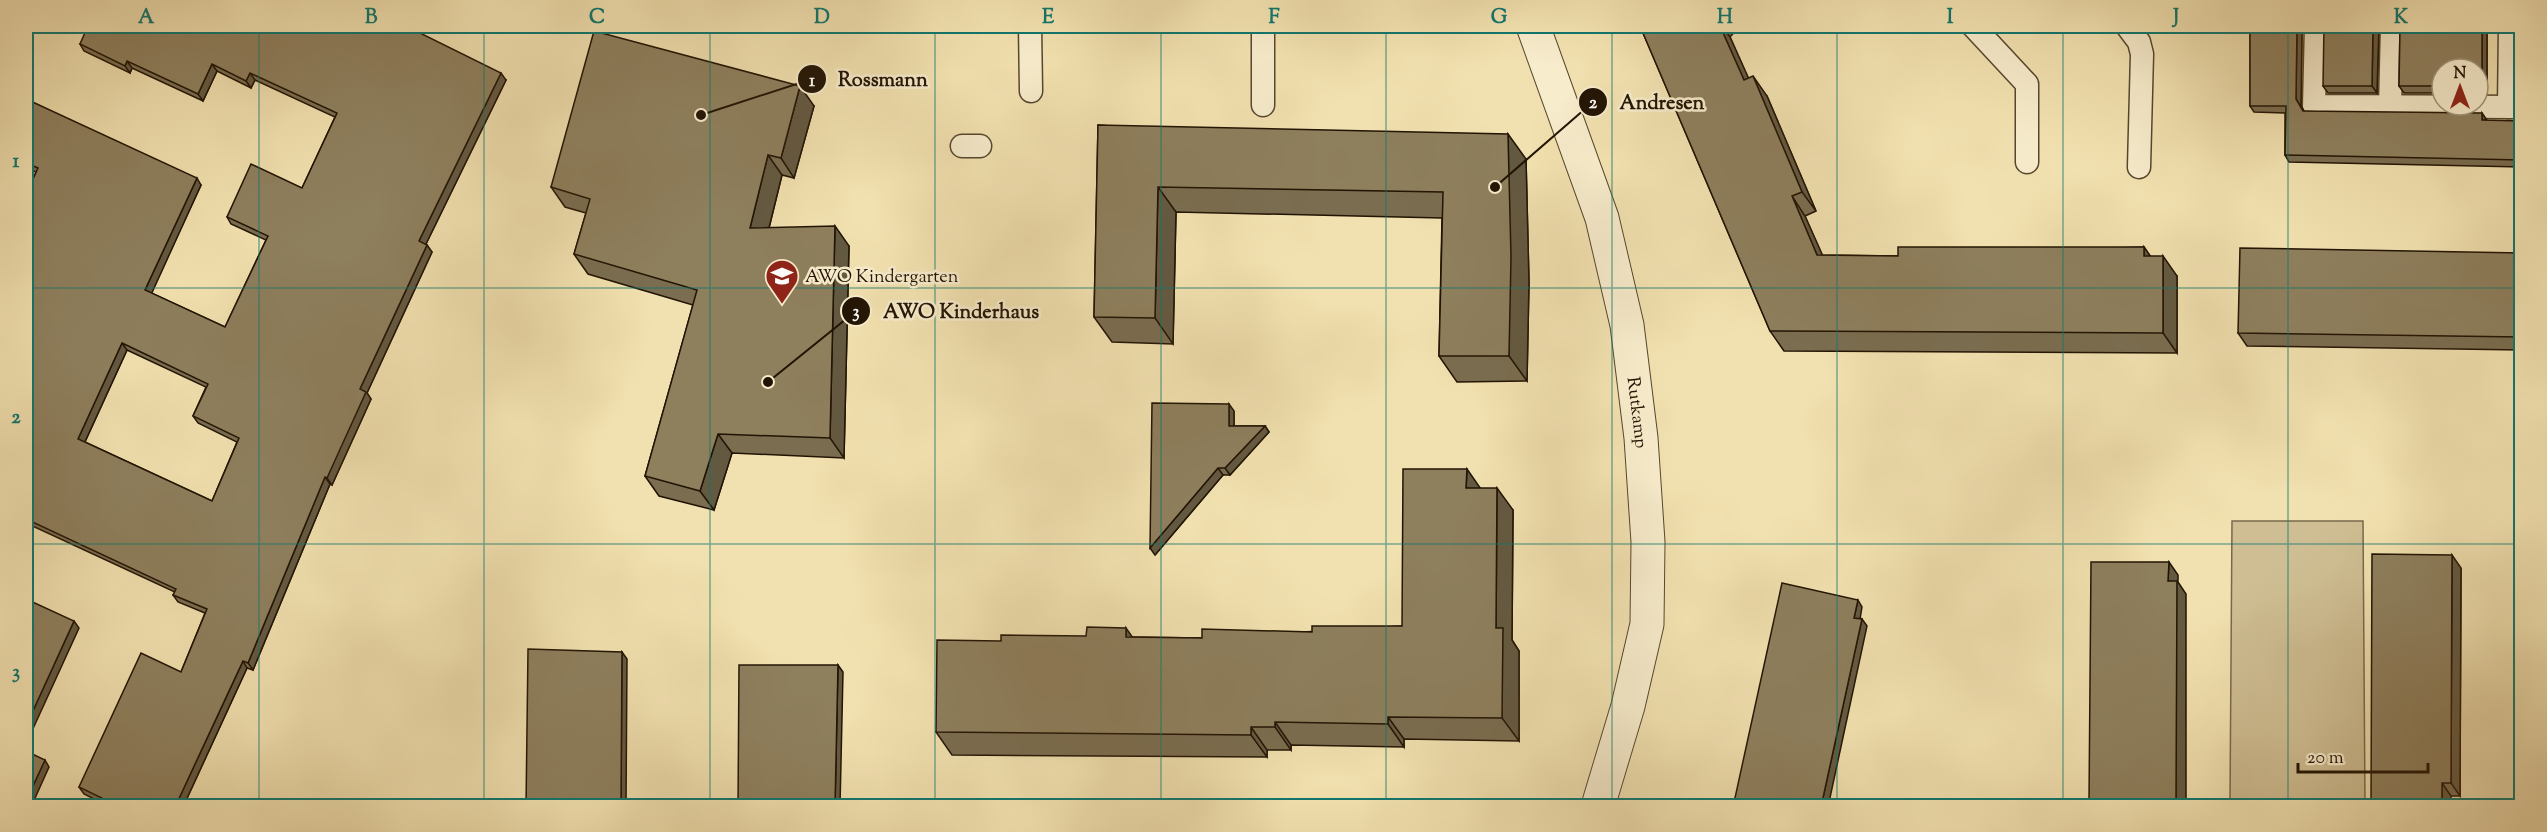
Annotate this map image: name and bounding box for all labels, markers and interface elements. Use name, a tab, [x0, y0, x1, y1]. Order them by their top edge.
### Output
text: A	[138, 4, 155, 33]
text: B	[365, 4, 378, 33]
text: C	[589, 4, 605, 33]
text: D	[814, 4, 830, 33]
text: E	[1042, 4, 1055, 33]
text: F	[1268, 4, 1280, 33]
text: G	[1491, 4, 1508, 33]
text: H	[1717, 4, 1733, 33]
text: I	[1947, 4, 1954, 33]
text: J	[2171, 4, 2179, 33]
text: K	[2394, 4, 2409, 33]
north arrow	[2430, 57, 2490, 117]
callout: Rossmann	[797, 60, 940, 98]
text: N	[2454, 63, 2467, 86]
text: Rossmann	[838, 67, 928, 96]
text: 1	[809, 69, 816, 95]
callout: Andresen	[1578, 83, 1716, 121]
text: Andresen	[1620, 90, 1705, 119]
text: 2	[1589, 91, 1598, 117]
text: 1	[13, 148, 20, 177]
school or university icon: AWO Kindergarten	[764, 258, 800, 305]
place label: AWO Kindergarten	[805, 265, 959, 291]
callout: AWO Kinderhaus	[841, 292, 1051, 330]
text: AWO Kinderhaus	[883, 299, 1039, 328]
text: 3	[852, 300, 860, 326]
street label: Rutkamp	[1619, 375, 1653, 449]
text: 2	[11, 404, 21, 433]
text: 3	[12, 659, 20, 688]
scale bar	[2298, 736, 2428, 774]
text: 20 m	[2307, 746, 2344, 772]

